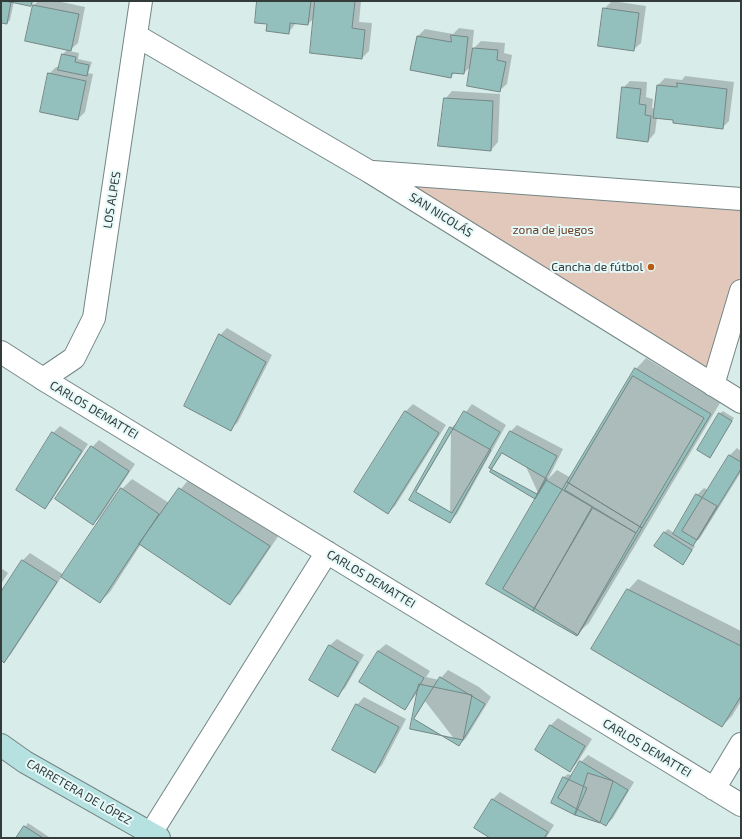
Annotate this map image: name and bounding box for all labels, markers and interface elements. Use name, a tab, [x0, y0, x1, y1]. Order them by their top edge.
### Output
street label: LOS ALPES	[100, 170, 124, 230]
street label: SAN NICOLÁS	[407, 190, 475, 240]
park label: zona de juegos	[513, 223, 593, 237]
place label: Cancha de fútbol	[551, 260, 643, 274]
marker: Cancha de fútbol	[646, 262, 656, 272]
street label: CARLOS DEMATTEI	[47, 378, 141, 442]
street label: CARLOS DEMATTEI	[324, 547, 418, 611]
street label: CARLOS DEMATTEI	[600, 716, 694, 780]
street label: CARRETERA DE LÓPEZ	[24, 756, 134, 828]

